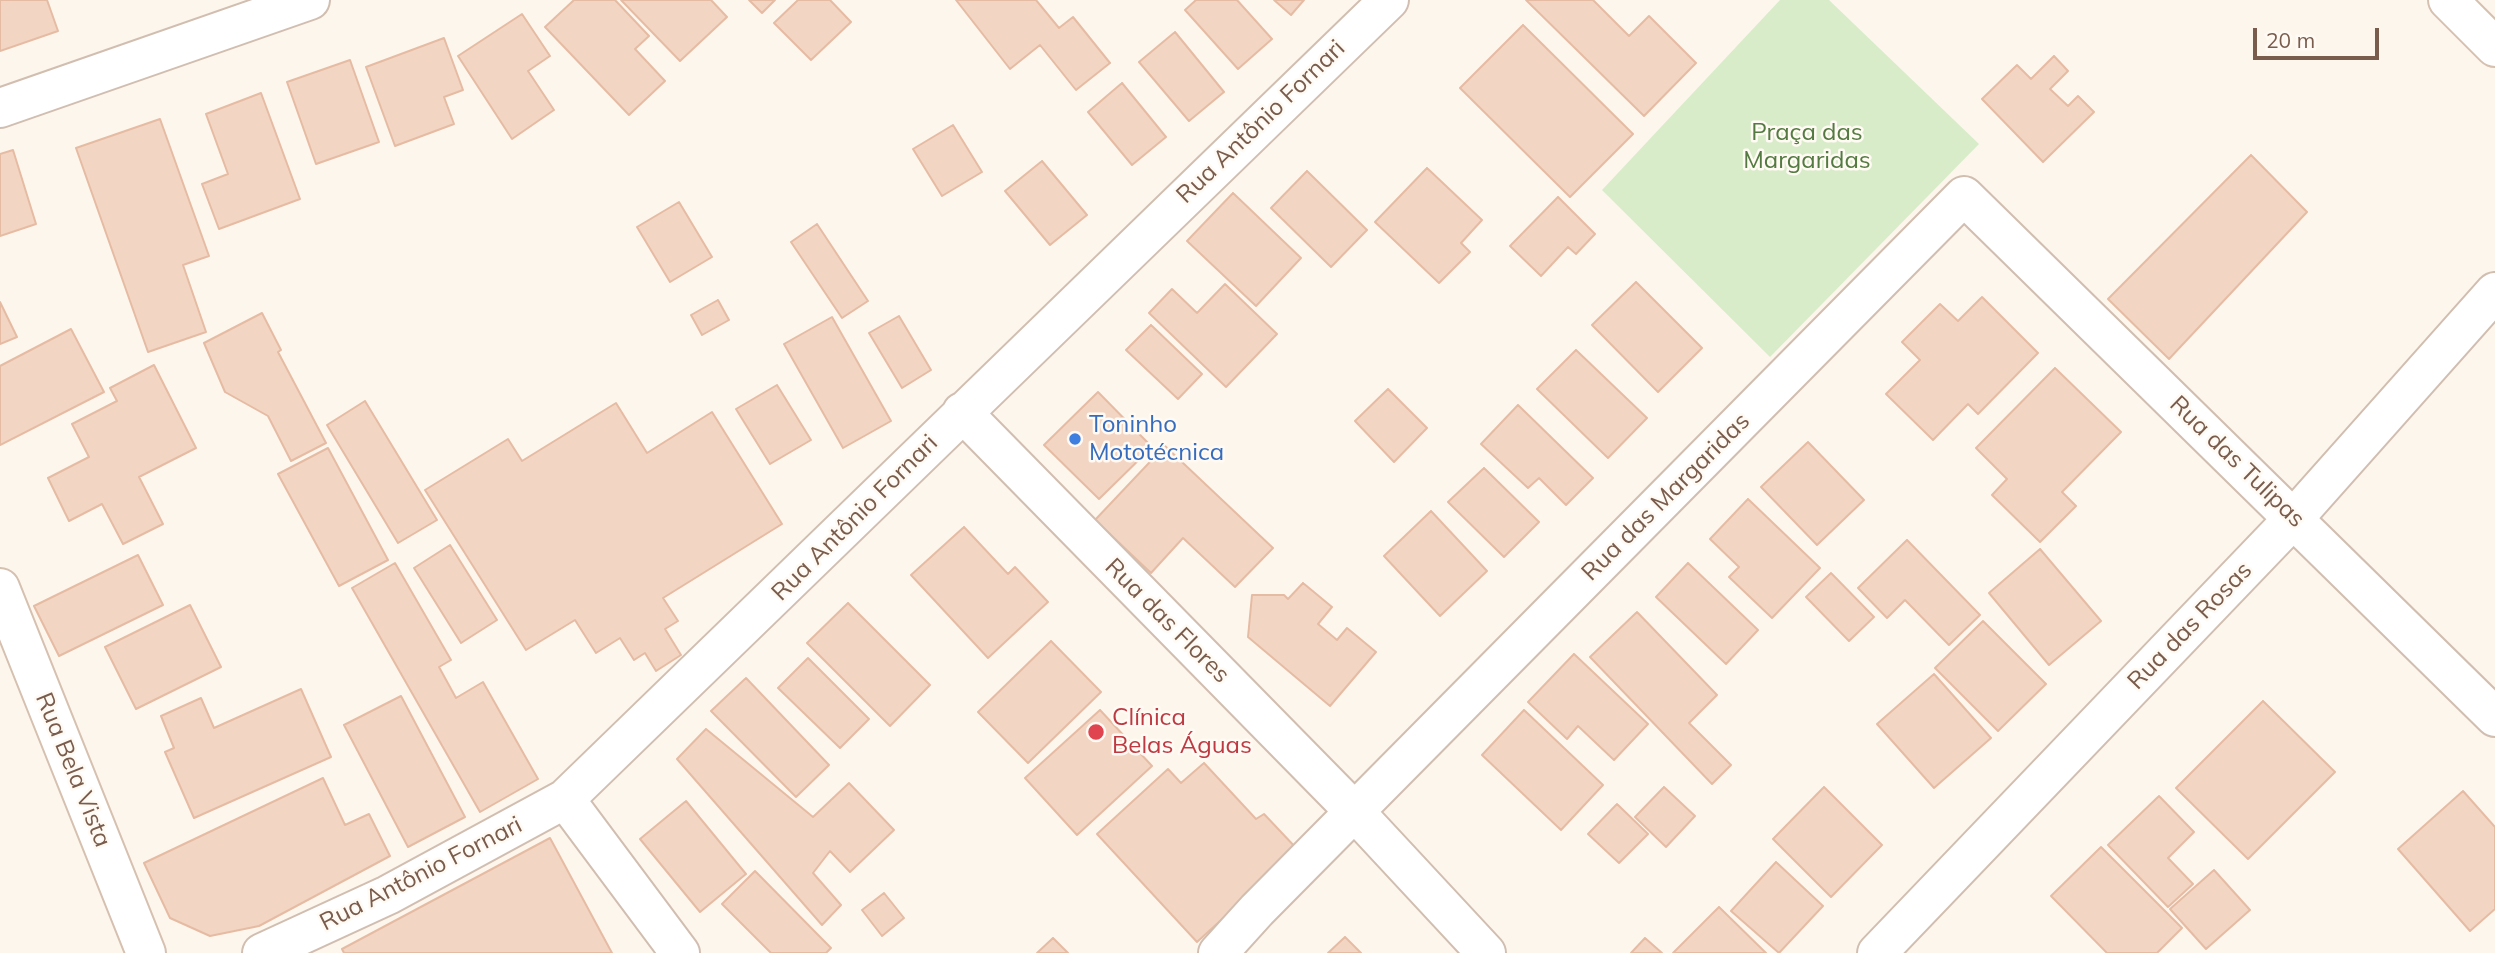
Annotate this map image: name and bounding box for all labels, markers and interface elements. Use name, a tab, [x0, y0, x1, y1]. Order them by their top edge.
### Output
scale bar	[2257, 14, 2383, 58]
text: 20 m	[2266, 27, 2315, 53]
street label: Rua Antônio Fornari	[1171, 34, 1351, 210]
park label: Praça das Margaridas	[1743, 119, 1871, 175]
street label: Rua das Tulipas	[2163, 390, 2311, 534]
street label: Rua das Margaridas	[1576, 407, 1756, 587]
place label: Toninho Mototécnica	[1089, 411, 1224, 467]
street label: Rua Antônio Fornari	[766, 429, 944, 607]
marker: Toninho Mototécnica	[1067, 431, 1083, 447]
street label: Rua das Flores	[1099, 553, 1235, 689]
street label: Rua das Rosas	[2122, 556, 2258, 696]
street label: Rua Bela Vista	[29, 689, 117, 851]
place label: Clínica Belas Águas	[1112, 704, 1252, 760]
marker: Clínica Belas Águas	[1086, 722, 1106, 742]
street label: Rua Antônio Fornari	[315, 811, 527, 937]

